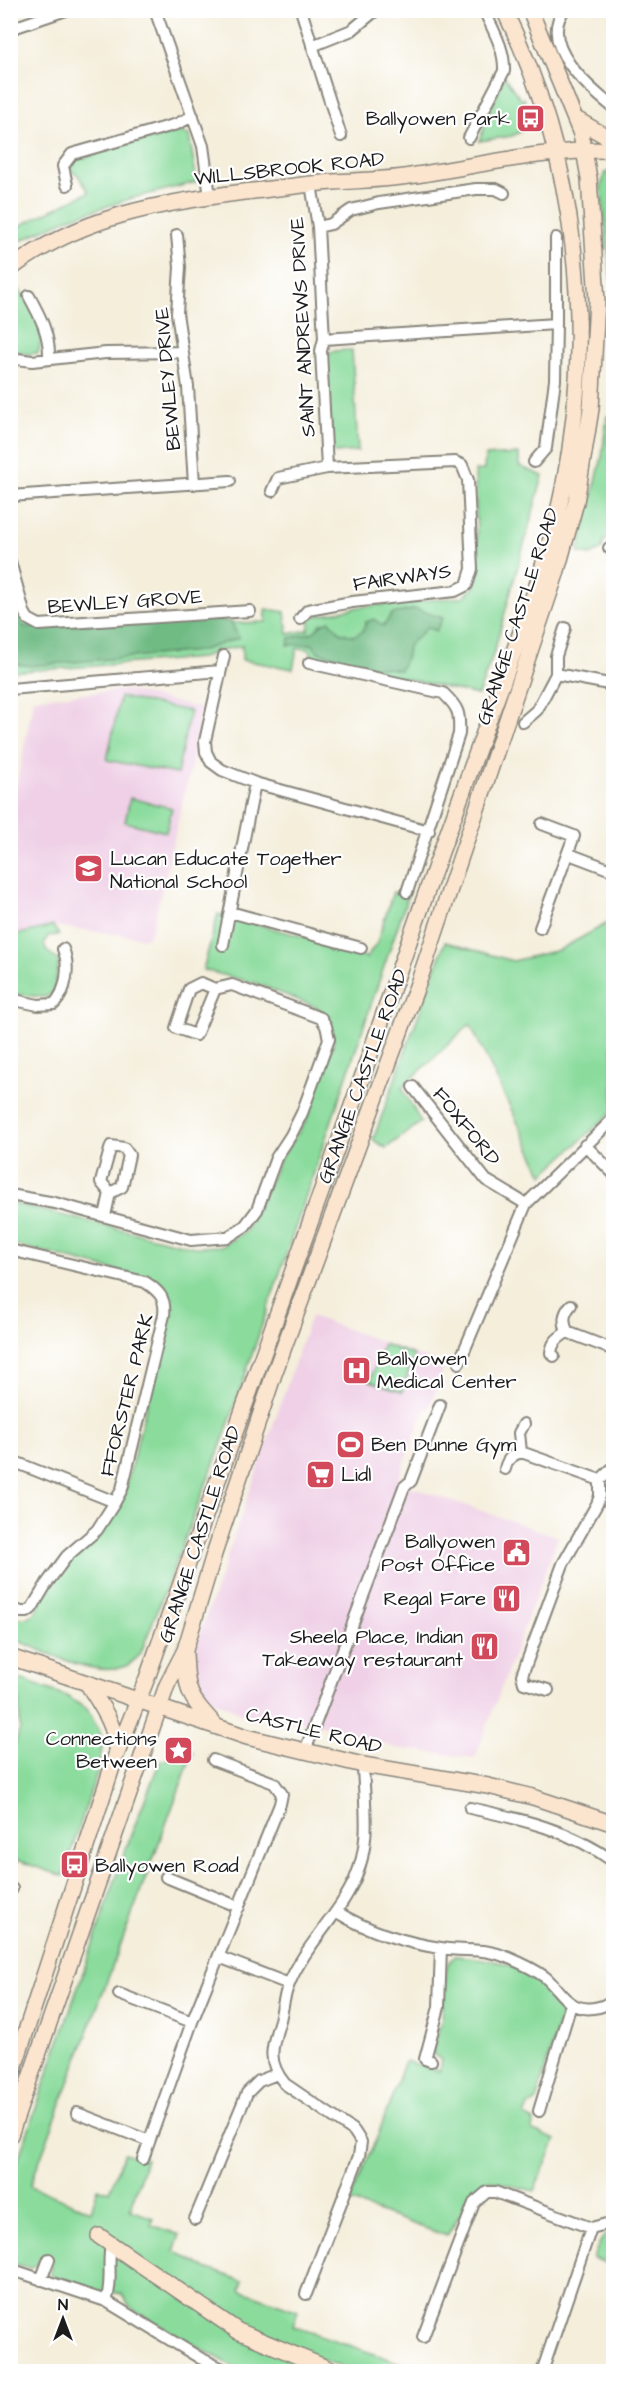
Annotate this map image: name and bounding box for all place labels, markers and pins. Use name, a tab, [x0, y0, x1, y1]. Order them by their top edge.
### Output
bus stop icon: Ballyowen Park	[515, 102, 547, 134]
place label: Ballyowen Park	[366, 105, 510, 134]
place label: Lucan Educate Together National School	[110, 845, 342, 896]
school or university icon: Lucan Educate Together National School	[73, 853, 105, 885]
place label: Ballyowen Medical Center	[377, 1345, 517, 1396]
hospital icon: Ballyowen Medical Center	[340, 1354, 372, 1386]
sports icon: Ben Dunne Gym	[334, 1428, 366, 1460]
place label: Ben Dunne Gym	[371, 1431, 517, 1460]
supermarket icon: Lidl	[304, 1458, 336, 1490]
place label: Lidl	[341, 1461, 371, 1489]
place label: Ballyowen Post Office	[381, 1528, 495, 1579]
public building icon: Ballyowen Post Office	[500, 1537, 532, 1569]
restaurant icon: Regal Fare	[491, 1582, 523, 1614]
place label: Regal Fare	[383, 1585, 486, 1614]
place label: Sheela Place, Indian Takeaway restaurant	[262, 1623, 463, 1675]
restaurant icon: Sheela Place, Indian Takeaway restaurant	[468, 1631, 500, 1663]
place label: Connections Between	[46, 1725, 157, 1776]
place icon: Connections Between	[162, 1734, 194, 1766]
bus stop icon: Ballyowen Road	[58, 1849, 90, 1881]
place label: Ballyowen Road	[95, 1852, 239, 1881]

